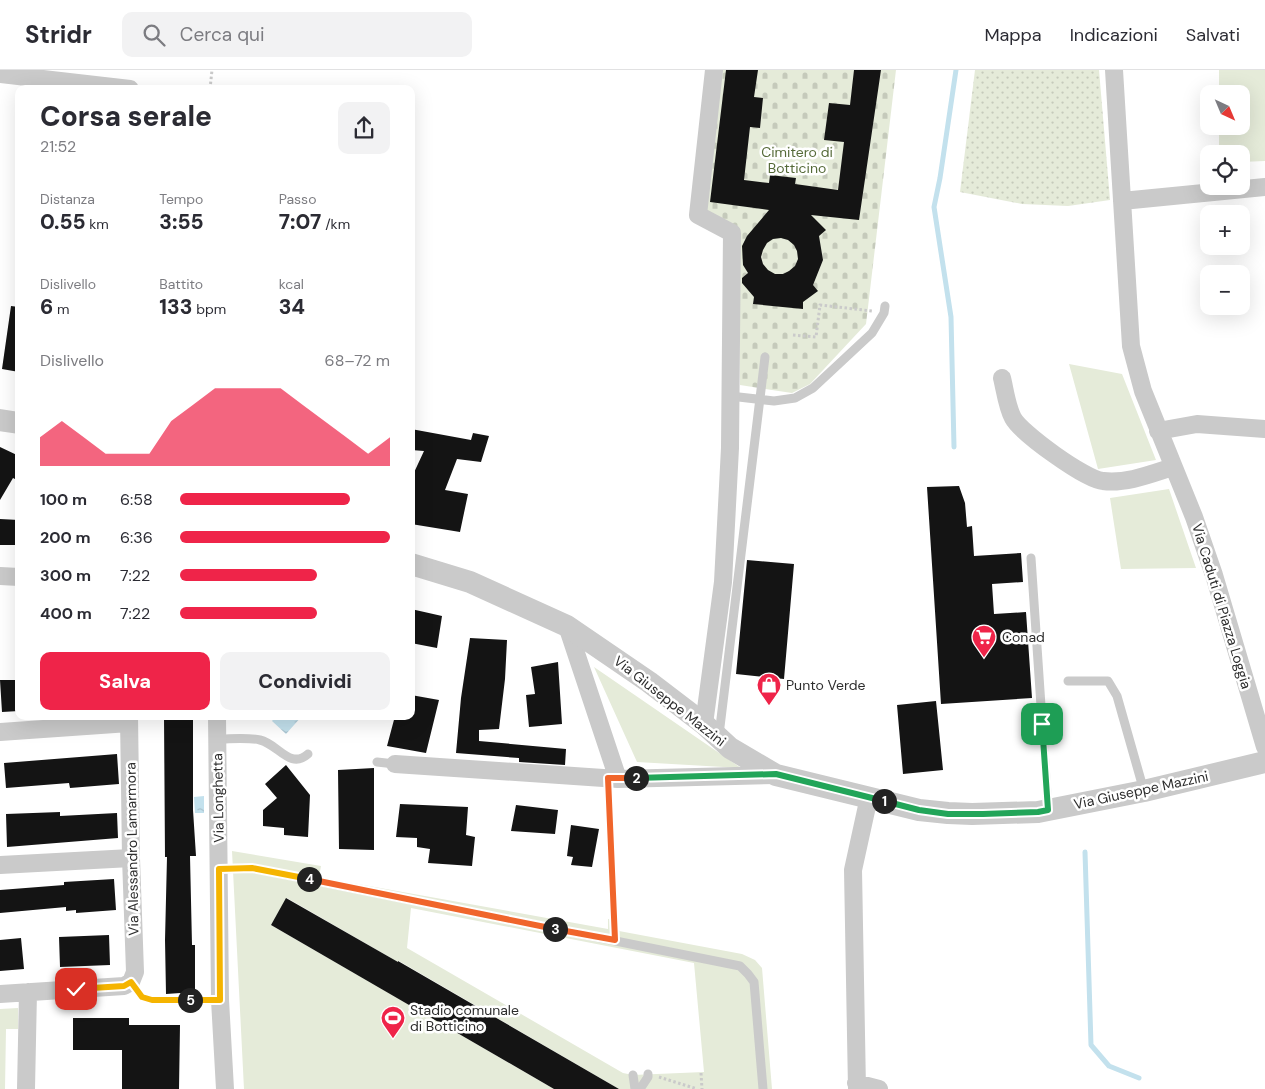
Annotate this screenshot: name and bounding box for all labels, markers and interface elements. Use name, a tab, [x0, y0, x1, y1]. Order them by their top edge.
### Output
search box	[122, 12, 472, 57]
text: Stridr	[25, 19, 92, 50]
icon: search	[140, 21, 168, 49]
text: Cerca qui	[180, 22, 265, 47]
text: Mappa	[984, 23, 1042, 47]
text: Indicazioni	[1070, 23, 1158, 47]
text: Salvati	[1186, 23, 1240, 47]
north arrow	[1200, 85, 1250, 135]
map controls	[1200, 85, 1250, 315]
text: Corsa serale	[40, 98, 212, 135]
button: share	[338, 102, 390, 154]
text: 21:52	[40, 136, 76, 157]
park label: Cimitero di Botticino	[761, 143, 833, 177]
button: locate	[1200, 145, 1250, 195]
text: Distanza	[40, 190, 95, 208]
text: Tempo	[159, 190, 203, 208]
text: Passo	[279, 190, 316, 208]
button: +	[1200, 205, 1250, 255]
text: 0.55	[40, 208, 86, 236]
text: 3:55	[159, 208, 204, 236]
text: 7:07	[279, 208, 321, 236]
text: km	[86, 215, 109, 233]
text: /km	[321, 215, 350, 233]
button: −	[1200, 265, 1250, 315]
text: Dislivello	[40, 275, 96, 293]
text: Battito	[159, 275, 203, 293]
text: kcal	[279, 275, 304, 293]
text: 6	[40, 293, 53, 321]
text: 133	[159, 293, 192, 321]
text: 34	[279, 293, 305, 321]
text: m	[53, 300, 70, 318]
text: bpm	[192, 300, 226, 318]
text: Dislivello	[40, 350, 104, 371]
text: 68–72 m	[325, 350, 390, 371]
text: 100 m	[40, 489, 87, 510]
text: 6:58	[120, 489, 153, 510]
street label: Via Caduti di Piazza Loggia	[1188, 521, 1256, 691]
text: 200 m	[40, 527, 91, 548]
text: 6:36	[120, 527, 153, 548]
text: 300 m	[40, 565, 91, 586]
text: 7:22	[120, 565, 150, 586]
text: 400 m	[40, 603, 92, 624]
text: 7:22	[120, 603, 150, 624]
supermarket icon: Conad	[971, 624, 997, 658]
place label: Conad	[1002, 628, 1045, 646]
button: Salva	[40, 652, 210, 710]
button: Condividi	[220, 652, 390, 710]
street label: Via Giuseppe Mazzini	[610, 652, 730, 750]
shop icon: Punto Verde	[756, 672, 782, 706]
place label: Punto Verde	[786, 676, 866, 694]
pin	[1021, 703, 1063, 745]
icon: arrive	[1028, 710, 1056, 738]
street label: Via Longhetta	[208, 753, 228, 843]
street label: Via Alessandro Lamarmora	[121, 762, 143, 936]
pin: 2	[624, 766, 648, 790]
street label: Via Giuseppe Mazzini	[1072, 767, 1210, 813]
text: 2	[632, 769, 641, 787]
pin: 1	[872, 788, 896, 814]
text: 1	[882, 792, 887, 810]
pin: 4	[296, 866, 322, 892]
text: 4	[305, 870, 314, 888]
pin: 3	[542, 916, 568, 942]
text: 3	[551, 920, 560, 938]
pin	[55, 968, 97, 1010]
icon: check	[62, 975, 90, 1003]
pin: 5	[178, 988, 202, 1012]
text: 5	[186, 991, 195, 1009]
place label: Stadio comunale di Botticino	[410, 1001, 519, 1035]
sports icon: Stadio comunale di Botticino	[380, 1005, 406, 1039]

